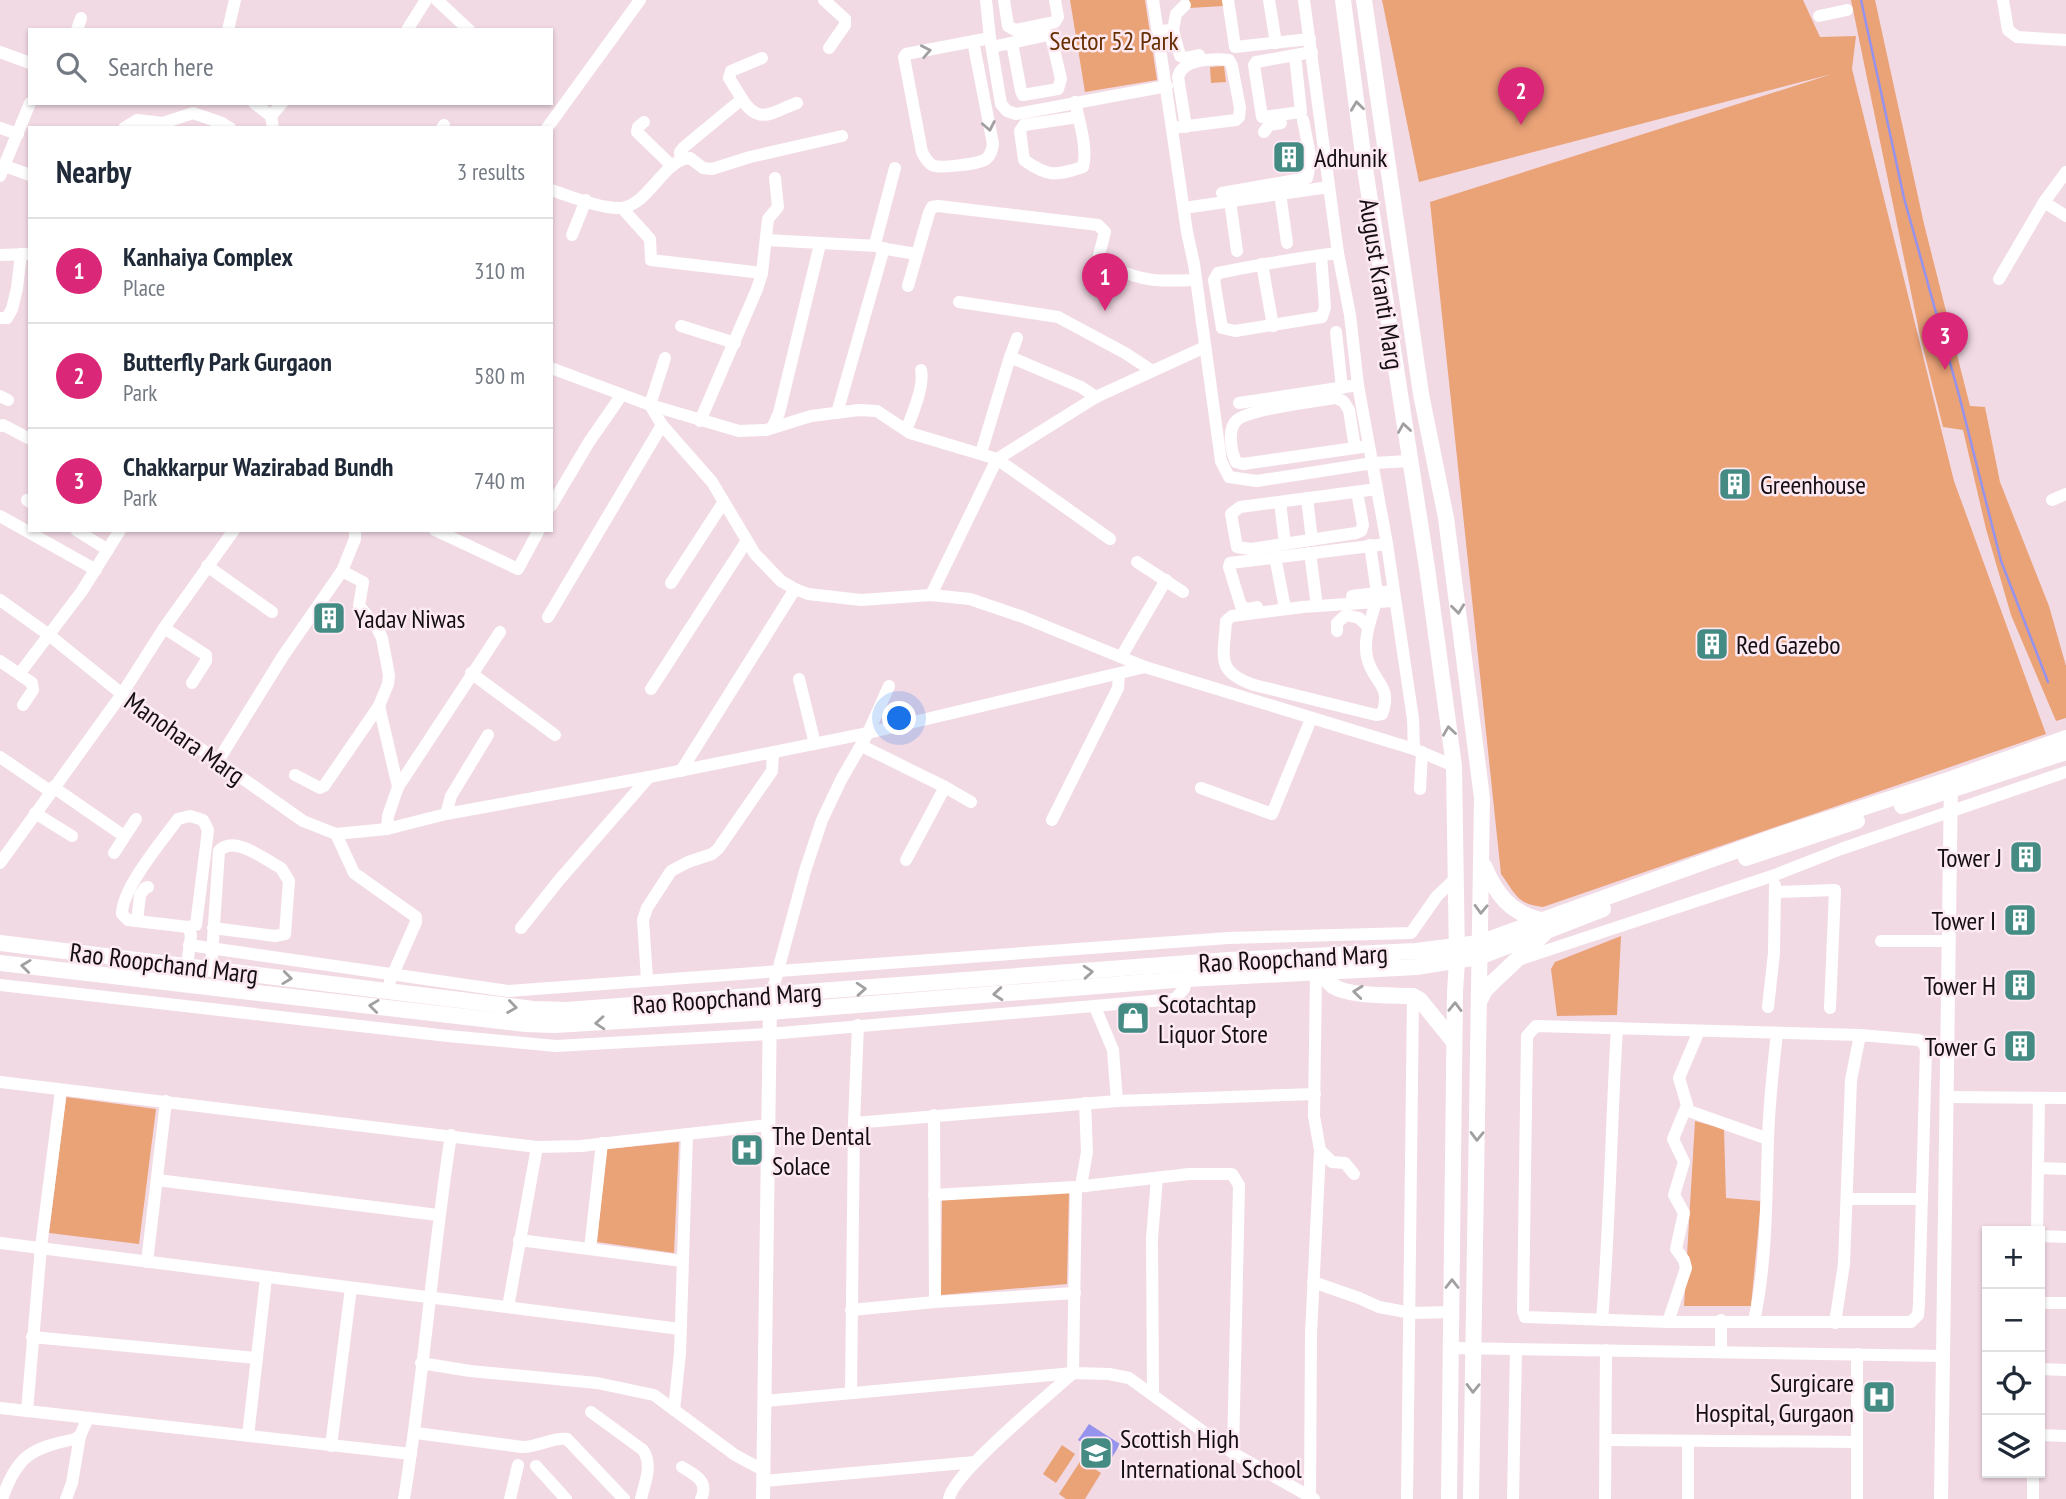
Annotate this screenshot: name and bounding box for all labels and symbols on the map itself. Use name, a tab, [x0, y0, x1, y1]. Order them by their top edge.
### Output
park label: Sector 52 Park	[1049, 24, 1179, 57]
one-way arrow	[920, 44, 932, 59]
pin: 2	[1498, 67, 1544, 125]
one-way arrow	[1349, 100, 1364, 112]
one-way arrow	[981, 120, 996, 132]
building icon: Adhunik	[1270, 138, 1308, 176]
place label: Adhunik	[1314, 141, 1387, 174]
street label: August Kranti Marg	[1352, 196, 1412, 372]
pin: 1	[1082, 253, 1128, 311]
pin: 3	[1922, 312, 1968, 370]
one-way arrow	[1397, 422, 1412, 434]
building icon: Greenhouse	[1716, 465, 1754, 503]
place label: Greenhouse	[1760, 468, 1866, 501]
building icon: Yadav Niwas	[310, 599, 348, 637]
place label: Yadav Niwas	[354, 602, 465, 635]
one-way arrow	[1450, 603, 1465, 615]
building icon: Red Gazebo	[1693, 625, 1731, 663]
place label: Red Gazebo	[1736, 628, 1840, 661]
street label: Manohara Marg	[118, 684, 252, 792]
your location	[882, 701, 916, 735]
one-way arrow	[1441, 725, 1456, 737]
building icon: Tower J	[2007, 838, 2045, 876]
place label: Tower J	[1937, 841, 2002, 874]
building icon: Tower I	[2001, 901, 2039, 939]
one-way arrow	[1473, 903, 1488, 914]
place label: Tower I	[1932, 904, 1996, 937]
street label: Rao Roopchand Marg	[68, 935, 260, 991]
street label: Rao Roopchand Marg	[1198, 937, 1388, 979]
one-way arrow	[21, 958, 32, 973]
one-way arrow	[1083, 965, 1094, 980]
building icon: Tower H	[2001, 966, 2039, 1004]
place label: Tower H	[1924, 969, 1996, 1002]
one-way arrow	[281, 970, 292, 985]
street label: Rao Roopchand Marg	[631, 975, 823, 1021]
one-way arrow	[856, 982, 867, 997]
one-way arrow	[1352, 984, 1364, 999]
one-way arrow	[993, 986, 1004, 1001]
place label: Scotachtap Liquor Store	[1158, 987, 1268, 1050]
one-way arrow	[368, 999, 380, 1014]
one-way arrow	[506, 999, 518, 1014]
shop icon: Scotachtap Liquor Store	[1114, 999, 1152, 1037]
one-way arrow	[1447, 1002, 1462, 1013]
one-way arrow	[595, 1015, 606, 1030]
building icon: Tower G	[2001, 1027, 2039, 1065]
place label: Tower G	[1925, 1030, 1996, 1063]
place label: The Dental Solace	[772, 1119, 871, 1182]
hospital icon: The Dental Solace	[728, 1131, 766, 1169]
one-way arrow	[1469, 1131, 1485, 1142]
one-way arrow	[1444, 1278, 1460, 1289]
place label: Surgicare Hospital, Gurgaon	[1695, 1366, 1854, 1429]
hospital icon: Surgicare Hospital, Gurgaon	[1860, 1378, 1898, 1416]
one-way arrow	[1465, 1383, 1481, 1394]
place label: Scottish High International School	[1120, 1422, 1302, 1485]
school or university icon: Scottish High International School	[1077, 1434, 1115, 1472]

